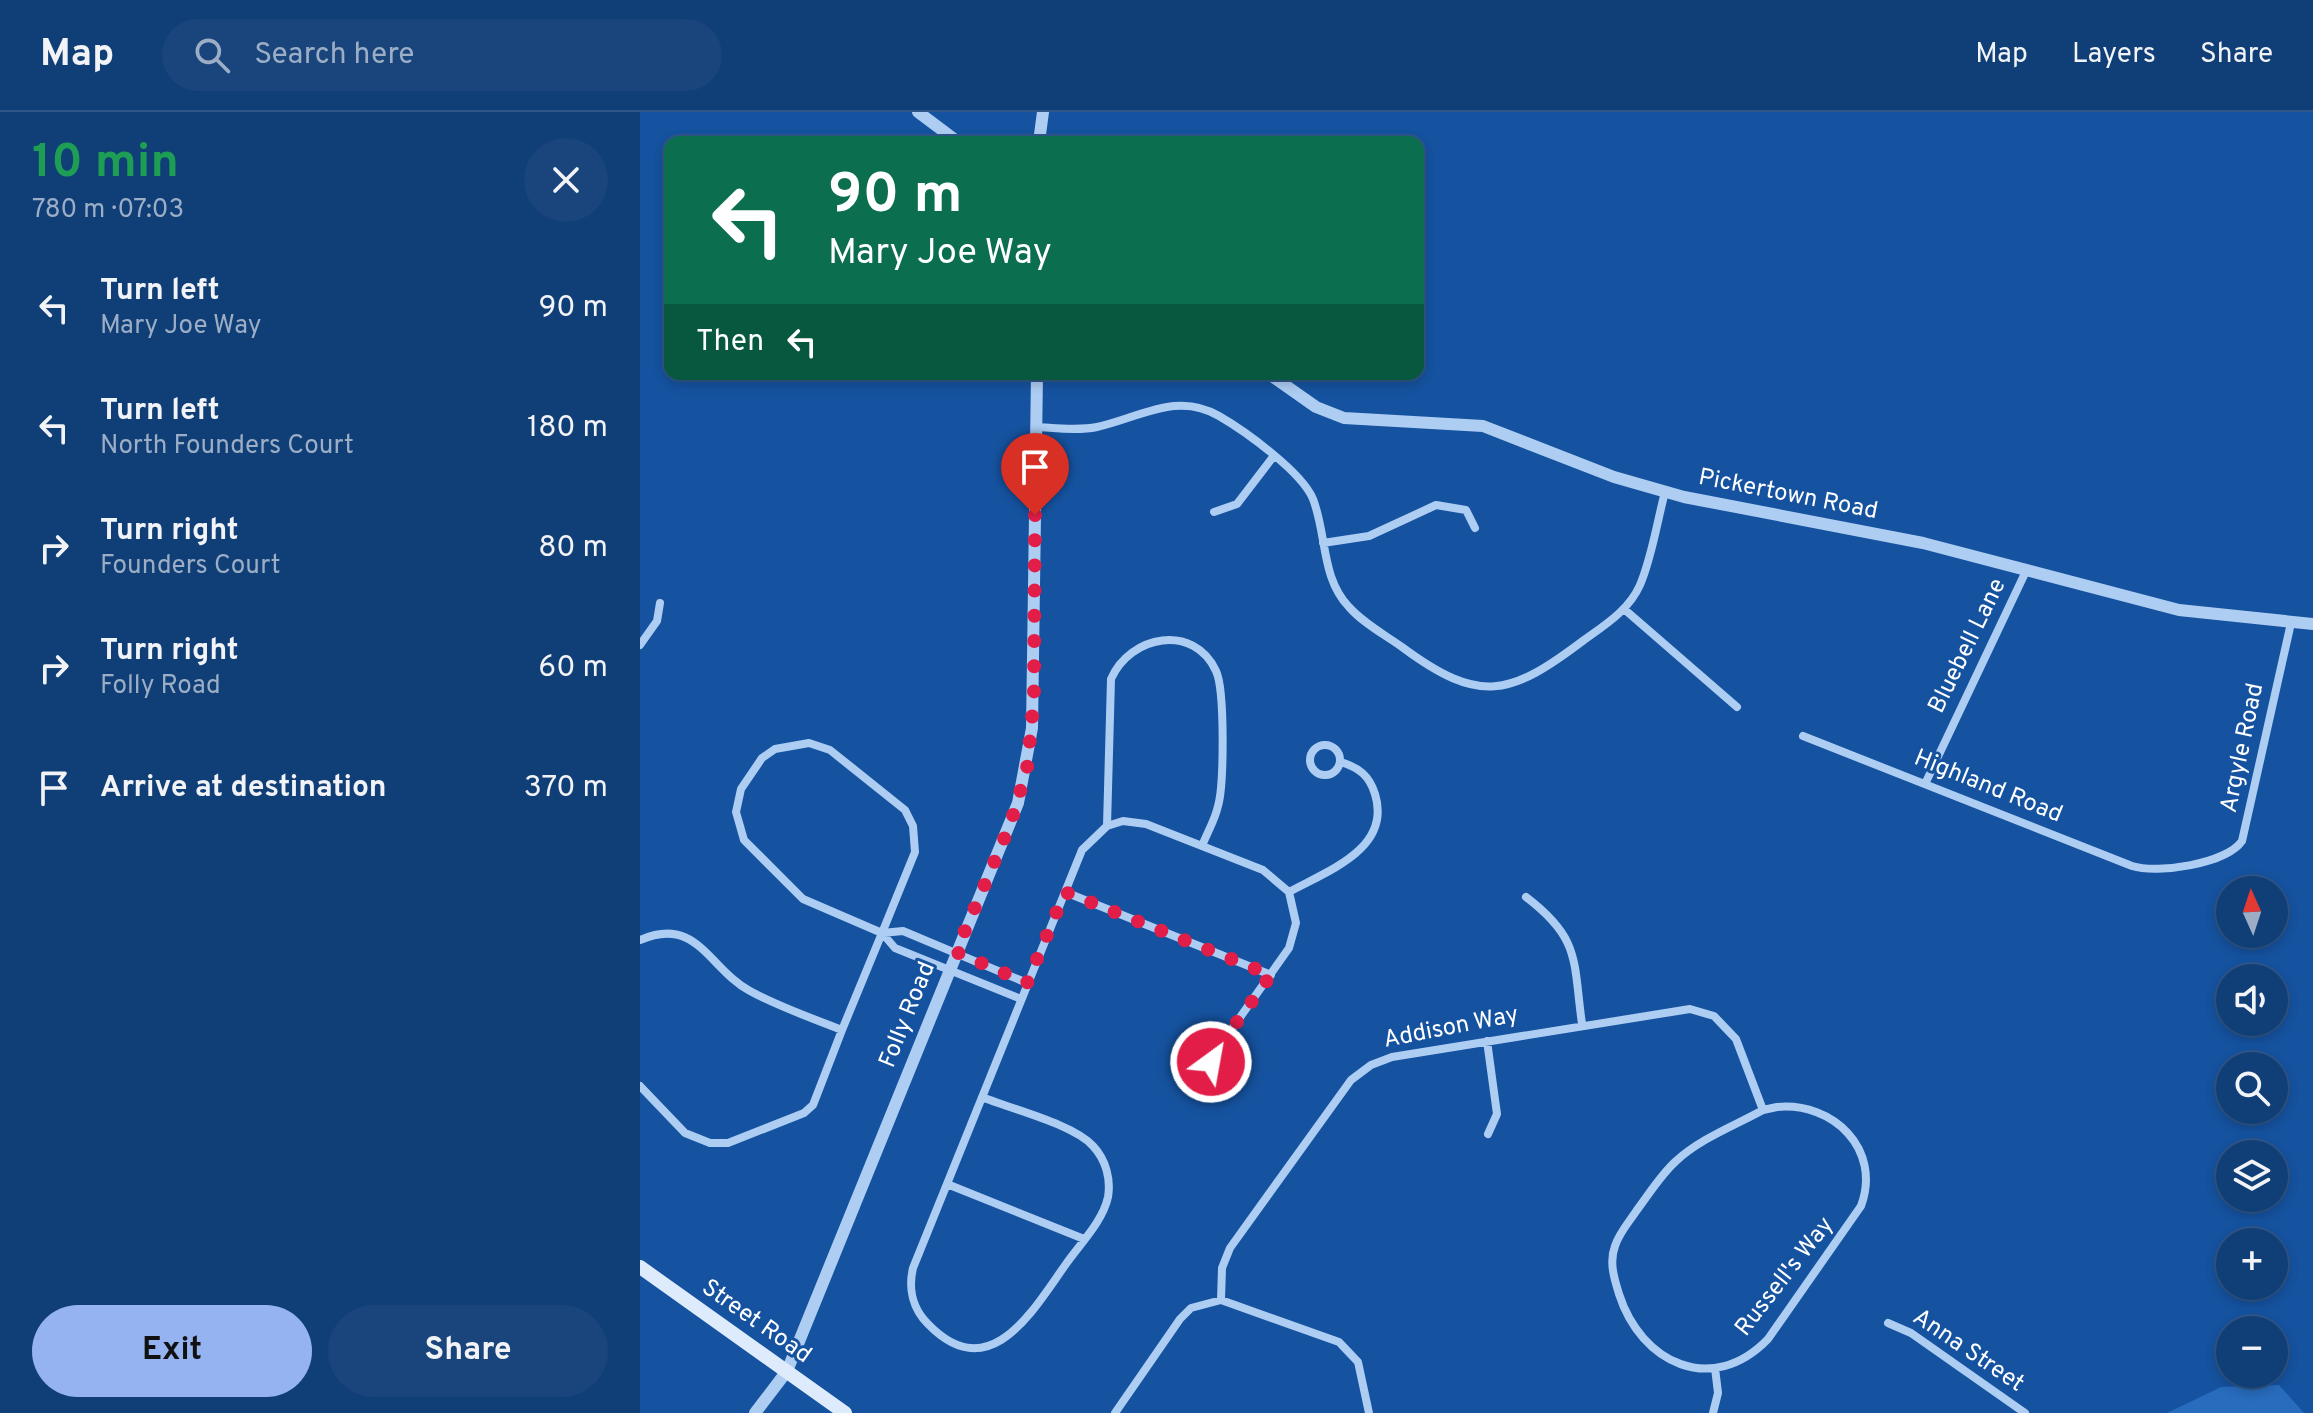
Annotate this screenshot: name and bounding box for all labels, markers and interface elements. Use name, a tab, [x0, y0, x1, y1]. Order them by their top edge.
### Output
search box	[162, 19, 722, 91]
text: Map	[40, 31, 114, 80]
icon: search	[190, 33, 234, 77]
text: Search here	[254, 37, 414, 74]
text: Map	[1975, 37, 2028, 73]
text: Layers	[2072, 37, 2156, 73]
text: Share	[2200, 37, 2273, 73]
text: 10 min	[32, 134, 179, 194]
button: close	[524, 138, 608, 222]
text: 90 m	[828, 162, 963, 232]
icon: left	[696, 168, 800, 272]
text: 780 m · 07:03	[32, 194, 184, 227]
text: Mary Joe Way	[828, 231, 1052, 277]
text: Turn left	[100, 273, 220, 310]
icon: left	[32, 286, 76, 330]
text: 90 m	[539, 290, 608, 327]
text: Mary Joe Way	[100, 310, 262, 343]
icon: left	[780, 320, 824, 364]
text: Then	[696, 324, 764, 361]
text: Turn left	[100, 393, 220, 430]
icon: left	[32, 406, 76, 450]
text: 180 m	[527, 410, 608, 447]
text: North Founders Court	[100, 430, 354, 463]
pin	[1001, 433, 1069, 515]
icon: arrive	[1013, 445, 1057, 489]
street label: Pickertown Road	[1696, 463, 1880, 527]
text: Turn right	[100, 513, 238, 550]
icon: right	[32, 526, 76, 570]
text: 80 m	[538, 530, 608, 567]
text: Founders Court	[100, 550, 281, 583]
street label: Bluebell Lane	[1922, 574, 2014, 718]
text: Turn right	[100, 633, 238, 670]
icon: right	[32, 646, 76, 690]
text: 60 m	[538, 650, 608, 687]
text: Folly Road	[100, 670, 221, 703]
street label: Argyle Road	[2215, 680, 2271, 816]
street label: Highland Road	[1909, 744, 2067, 830]
icon: arrive	[32, 766, 76, 810]
text: Arrive at destination	[100, 770, 386, 807]
text: 370 m	[524, 770, 608, 807]
north arrow	[2216, 876, 2288, 948]
map controls	[2216, 876, 2288, 1388]
street label: Folly Road	[873, 958, 943, 1072]
button: sound	[2216, 964, 2288, 1036]
street label: Addison Way	[1381, 1000, 1521, 1056]
position arrow	[1169, 1020, 1253, 1104]
button: search	[2216, 1052, 2288, 1124]
button: layers	[2216, 1140, 2288, 1212]
street label: Russell's Way	[1729, 1211, 1841, 1343]
button: +	[2216, 1228, 2288, 1300]
street label: Street Road	[695, 1273, 817, 1371]
street label: Anna Street	[1907, 1303, 2029, 1399]
button: Exit	[32, 1305, 312, 1397]
button: Share	[328, 1305, 608, 1397]
button: −	[2216, 1316, 2288, 1388]

